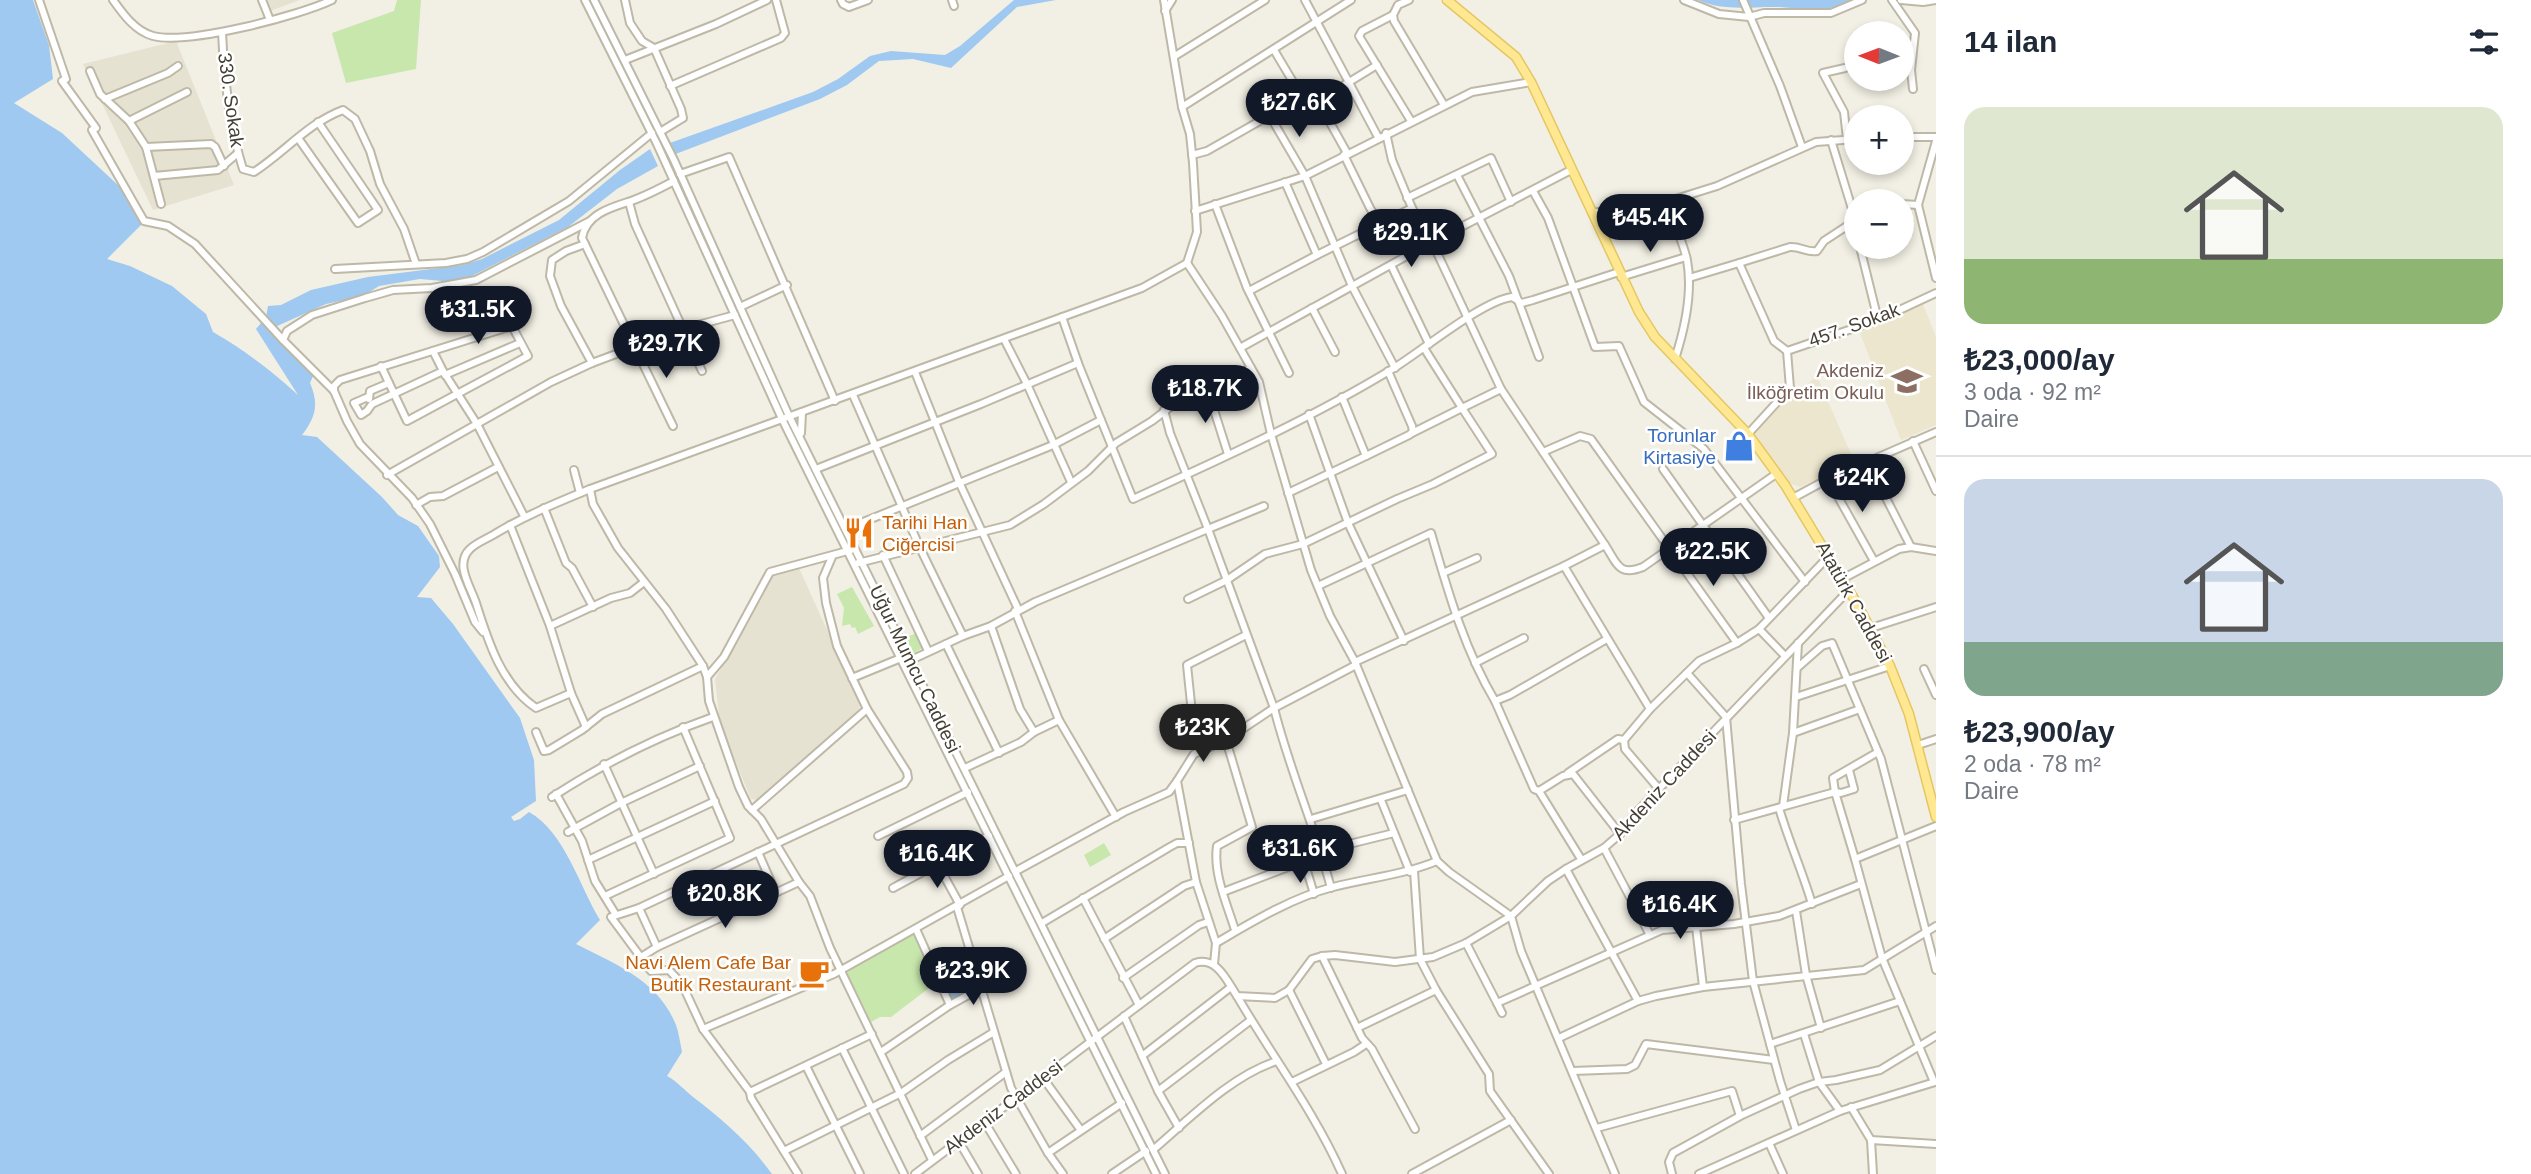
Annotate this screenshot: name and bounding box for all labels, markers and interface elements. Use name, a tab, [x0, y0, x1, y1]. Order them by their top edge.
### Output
north arrow	[1844, 21, 1914, 91]
map controls	[1844, 21, 1914, 259]
icon: filters	[2465, 23, 2503, 61]
text: 14 ilan	[1964, 25, 2057, 58]
street label: 330. Sokak	[214, 51, 248, 149]
pin: ₺27.6K	[1242, 80, 1356, 139]
text: ₺27.6K	[1262, 89, 1336, 115]
button: +	[1844, 105, 1914, 175]
icon: home	[2171, 152, 2297, 278]
button: −	[1844, 189, 1914, 259]
pin: ₺45.4K	[1593, 194, 1707, 254]
text: ₺45.4K	[1613, 204, 1687, 230]
pin: ₺29.1K	[1354, 210, 1468, 269]
text: ₺29.1K	[1374, 219, 1448, 245]
pin: ₺31.5K	[421, 286, 535, 346]
text: ₺31.5K	[441, 296, 515, 322]
street label: 457. Sokak	[1806, 299, 1903, 351]
pin: ₺29.7K	[609, 320, 723, 380]
text: ₺29.7K	[629, 330, 703, 356]
text: ₺23,000/ay	[1964, 343, 2115, 376]
place label: Akdeniz İlköğretim Okulu	[1747, 360, 1884, 403]
school or university icon: Akdeniz İlköğretim Okulu	[1890, 364, 1924, 398]
pin: ₺18.7K	[1148, 366, 1262, 425]
text: ₺18.7K	[1168, 375, 1242, 401]
text: 3 oda · 92 m²	[1964, 379, 2101, 405]
text: Daire	[1964, 406, 2019, 432]
place label: Torunlar Kirtasiye	[1643, 425, 1717, 468]
shop icon: Torunlar Kirtasiye	[1722, 429, 1756, 463]
pin: ₺24K	[1821, 454, 1903, 514]
text: ₺24K	[1834, 464, 1890, 490]
place label: Tarihi Han Ciğercisi	[882, 512, 968, 555]
restaurant icon: Tarihi Han Ciğercisi	[842, 516, 876, 550]
icon: home	[2171, 524, 2297, 650]
pin: ₺22.5K	[1656, 528, 1770, 588]
text: ₺22.5K	[1676, 538, 1750, 564]
street label: Atatürk Caddesi	[1812, 538, 1896, 666]
street label: Uğur Mumcu Caddesi	[865, 582, 965, 756]
pin: ₺23K	[1162, 704, 1244, 764]
text: ₺23K	[1175, 714, 1231, 740]
text: ₺23,900/ay	[1964, 715, 2115, 748]
street label: Akdeniz Caddesi	[1608, 726, 1720, 844]
text: 2 oda · 78 m²	[1964, 751, 2101, 777]
text: Daire	[1964, 778, 2019, 804]
pin: ₺31.6K	[1243, 826, 1357, 885]
pin: ₺16.4K	[880, 830, 994, 890]
text: ₺31.6K	[1263, 835, 1337, 861]
text: ₺16.4K	[900, 840, 974, 866]
pin: ₺20.8K	[668, 870, 782, 930]
text: ₺20.8K	[688, 880, 762, 906]
pin: ₺16.4K	[1623, 881, 1737, 941]
text: ₺16.4K	[1643, 891, 1717, 917]
pin: ₺23.9K	[916, 948, 1030, 1007]
place label: Navi Alem Cafe Bar Butik Restaurant	[625, 952, 792, 995]
cafe icon: Navi Alem Cafe Bar Butik Restaurant	[797, 956, 831, 990]
text: ₺23.9K	[936, 957, 1010, 983]
street label: Akdeniz Caddesi	[940, 1056, 1066, 1158]

